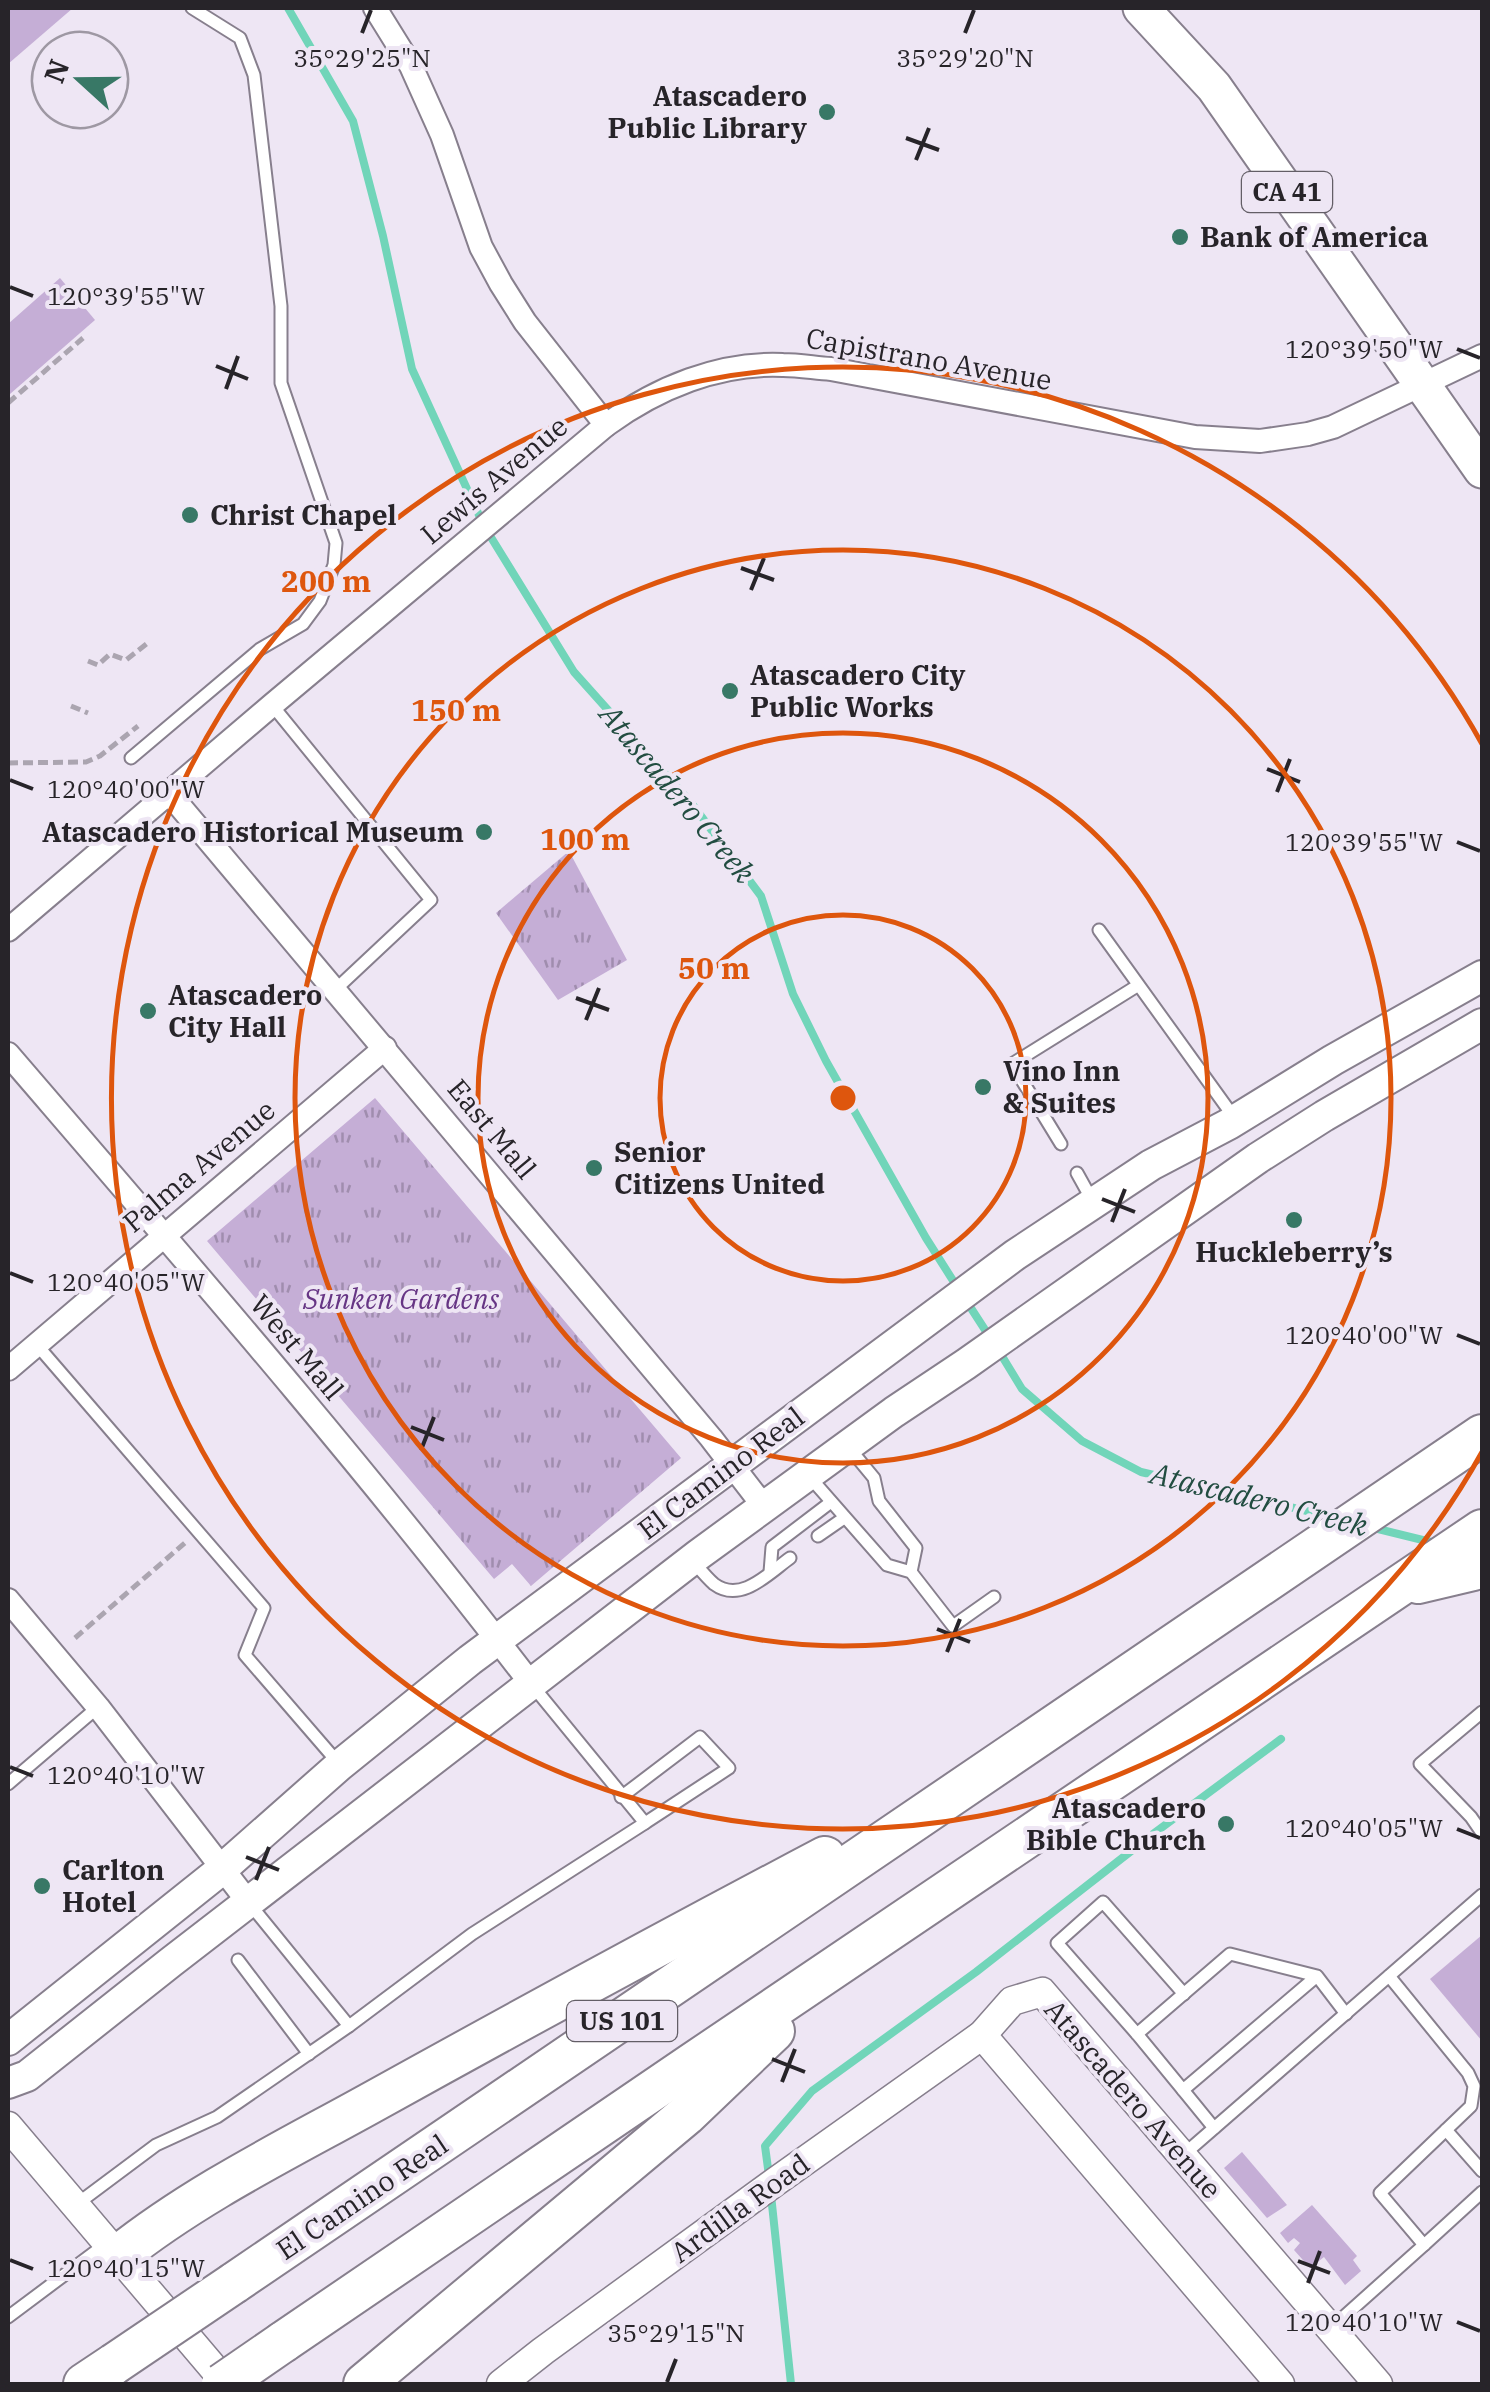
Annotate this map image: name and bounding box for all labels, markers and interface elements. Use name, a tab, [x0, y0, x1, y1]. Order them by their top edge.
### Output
north arrow	[30, 30, 130, 130]
text: 35°29'25"N	[293, 41, 431, 74]
text: 35°29'20"N	[896, 41, 1034, 74]
text: N	[35, 54, 77, 88]
place label: Atascadero Public Library	[608, 77, 807, 146]
marker: Atascadero Public Library	[816, 101, 838, 123]
road number: CA 41	[1242, 172, 1332, 212]
place label: Bank of America	[1200, 218, 1428, 255]
marker: Bank of America	[1169, 226, 1191, 248]
text: 120°39'55"W	[47, 279, 205, 312]
street label: Capistrano Avenue	[803, 319, 1055, 398]
text: 120°39'50"W	[1285, 332, 1443, 365]
street label: Lewis Avenue	[413, 407, 575, 552]
place label: Christ Chapel	[210, 496, 397, 533]
marker: Christ Chapel	[179, 504, 201, 526]
text: 200 m	[281, 561, 371, 600]
place label: Atascadero City Public Works	[750, 656, 965, 725]
marker: Atascadero City Public Works	[719, 680, 741, 702]
text: 150 m	[411, 690, 501, 729]
water label: Atascadero Creek	[591, 694, 765, 891]
text: 120°40'00"W	[47, 772, 205, 805]
place label: Atascadero Historical Museum	[42, 813, 464, 850]
text: 100 m	[540, 819, 630, 858]
marker: Atascadero Historical Museum	[473, 821, 495, 843]
text: 120°39'55"W	[1285, 825, 1443, 858]
text: 50 m	[678, 948, 750, 987]
place label: Atascadero City Hall	[168, 976, 322, 1045]
marker: Atascadero City Hall	[137, 1000, 159, 1022]
place label: Vino Inn & Suites	[1003, 1052, 1120, 1121]
street label: East Mall	[440, 1071, 545, 1186]
marker: Vino Inn & Suites	[972, 1076, 994, 1098]
centre of rings	[825, 1080, 861, 1116]
street label: Palma Avenue	[115, 1091, 282, 1240]
place label: Senior Citizens United	[614, 1133, 825, 1202]
marker: Senior Citizens United	[583, 1157, 605, 1179]
marker: Huckleberry’s	[1283, 1209, 1305, 1231]
place label: Huckleberry’s	[1195, 1233, 1393, 1270]
text: 120°40'05"W	[47, 1265, 205, 1298]
park label: Sunken Gardens	[302, 1280, 500, 1317]
street label: West Mall	[242, 1286, 352, 1407]
text: 120°40'00"W	[1285, 1318, 1443, 1351]
street label: El Camino Real	[630, 1398, 811, 1547]
water label: Atascadero Creek	[1145, 1452, 1372, 1544]
text: 120°40'10"W	[47, 1758, 205, 1791]
place label: Atascadero Bible Church	[1026, 1789, 1206, 1858]
text: 120°40'05"W	[1285, 1811, 1443, 1844]
marker: Atascadero Bible Church	[1215, 1813, 1237, 1835]
place label: Carlton Hotel	[62, 1851, 165, 1920]
marker: Carlton Hotel	[31, 1875, 53, 1897]
street label: Atascadero Avenue	[1037, 1991, 1230, 2206]
road number: US 101	[567, 2001, 677, 2041]
street label: El Camino Real	[269, 2126, 455, 2268]
street label: Ardilla Road	[663, 2145, 816, 2270]
text: 120°40'15"W	[47, 2251, 205, 2284]
text: 120°40'10"W	[1285, 2305, 1443, 2338]
text: 35°29'15"N	[607, 2316, 745, 2349]

